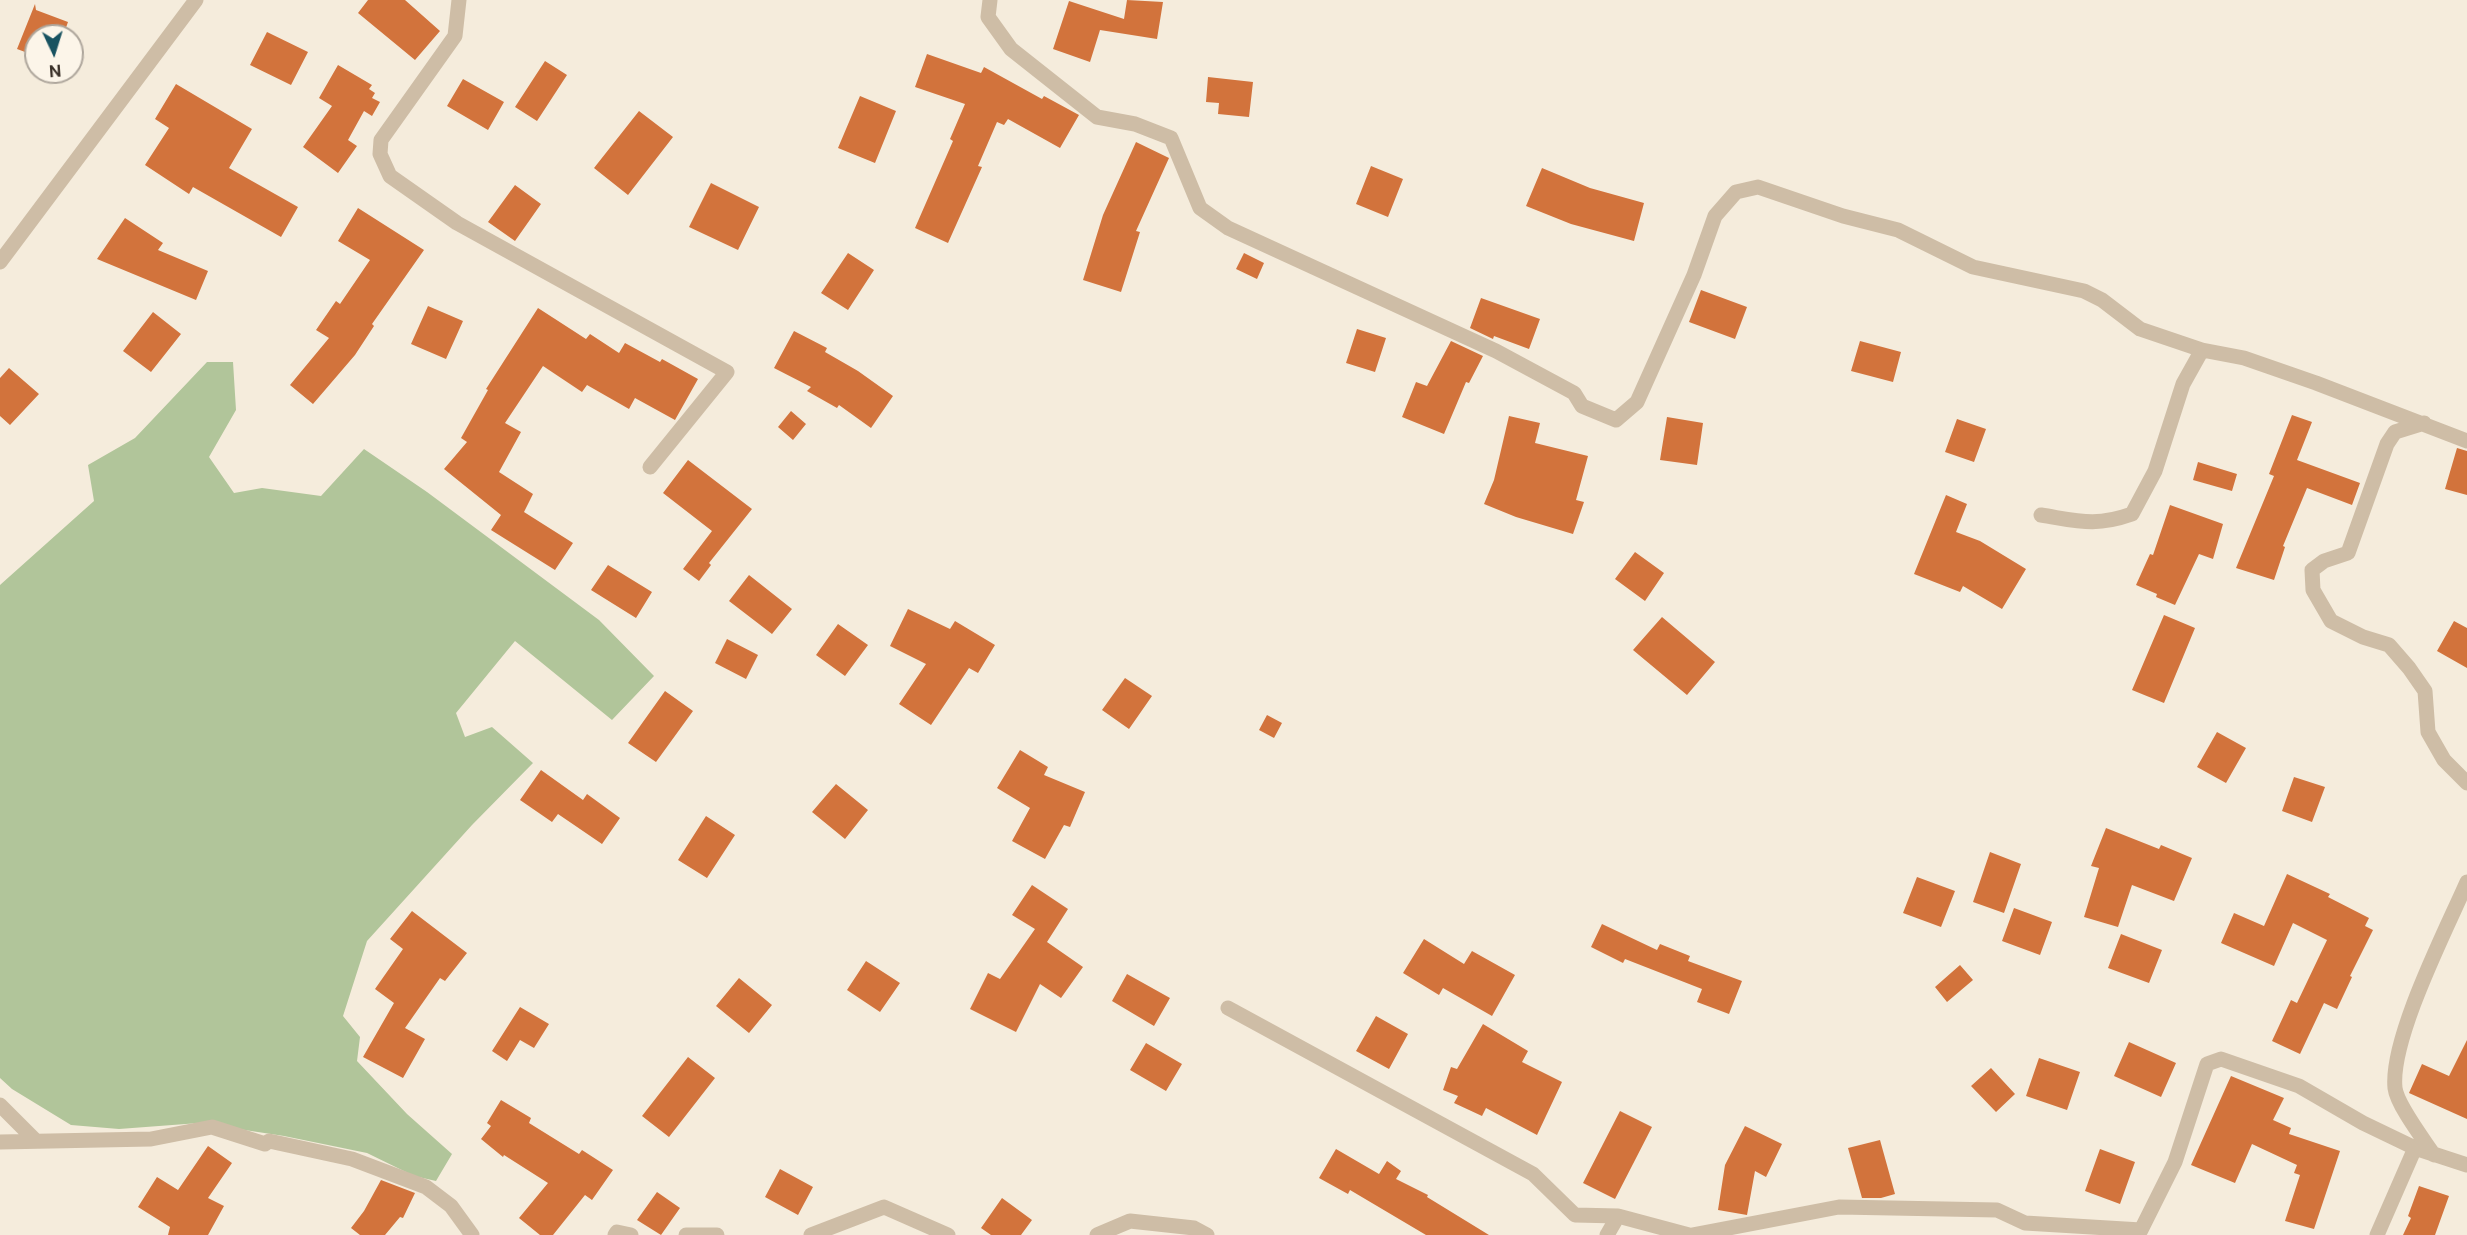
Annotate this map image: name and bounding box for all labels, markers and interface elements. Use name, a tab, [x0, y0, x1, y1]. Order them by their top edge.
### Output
north arrow	[24, 24, 84, 84]
text: N	[48, 61, 62, 80]

